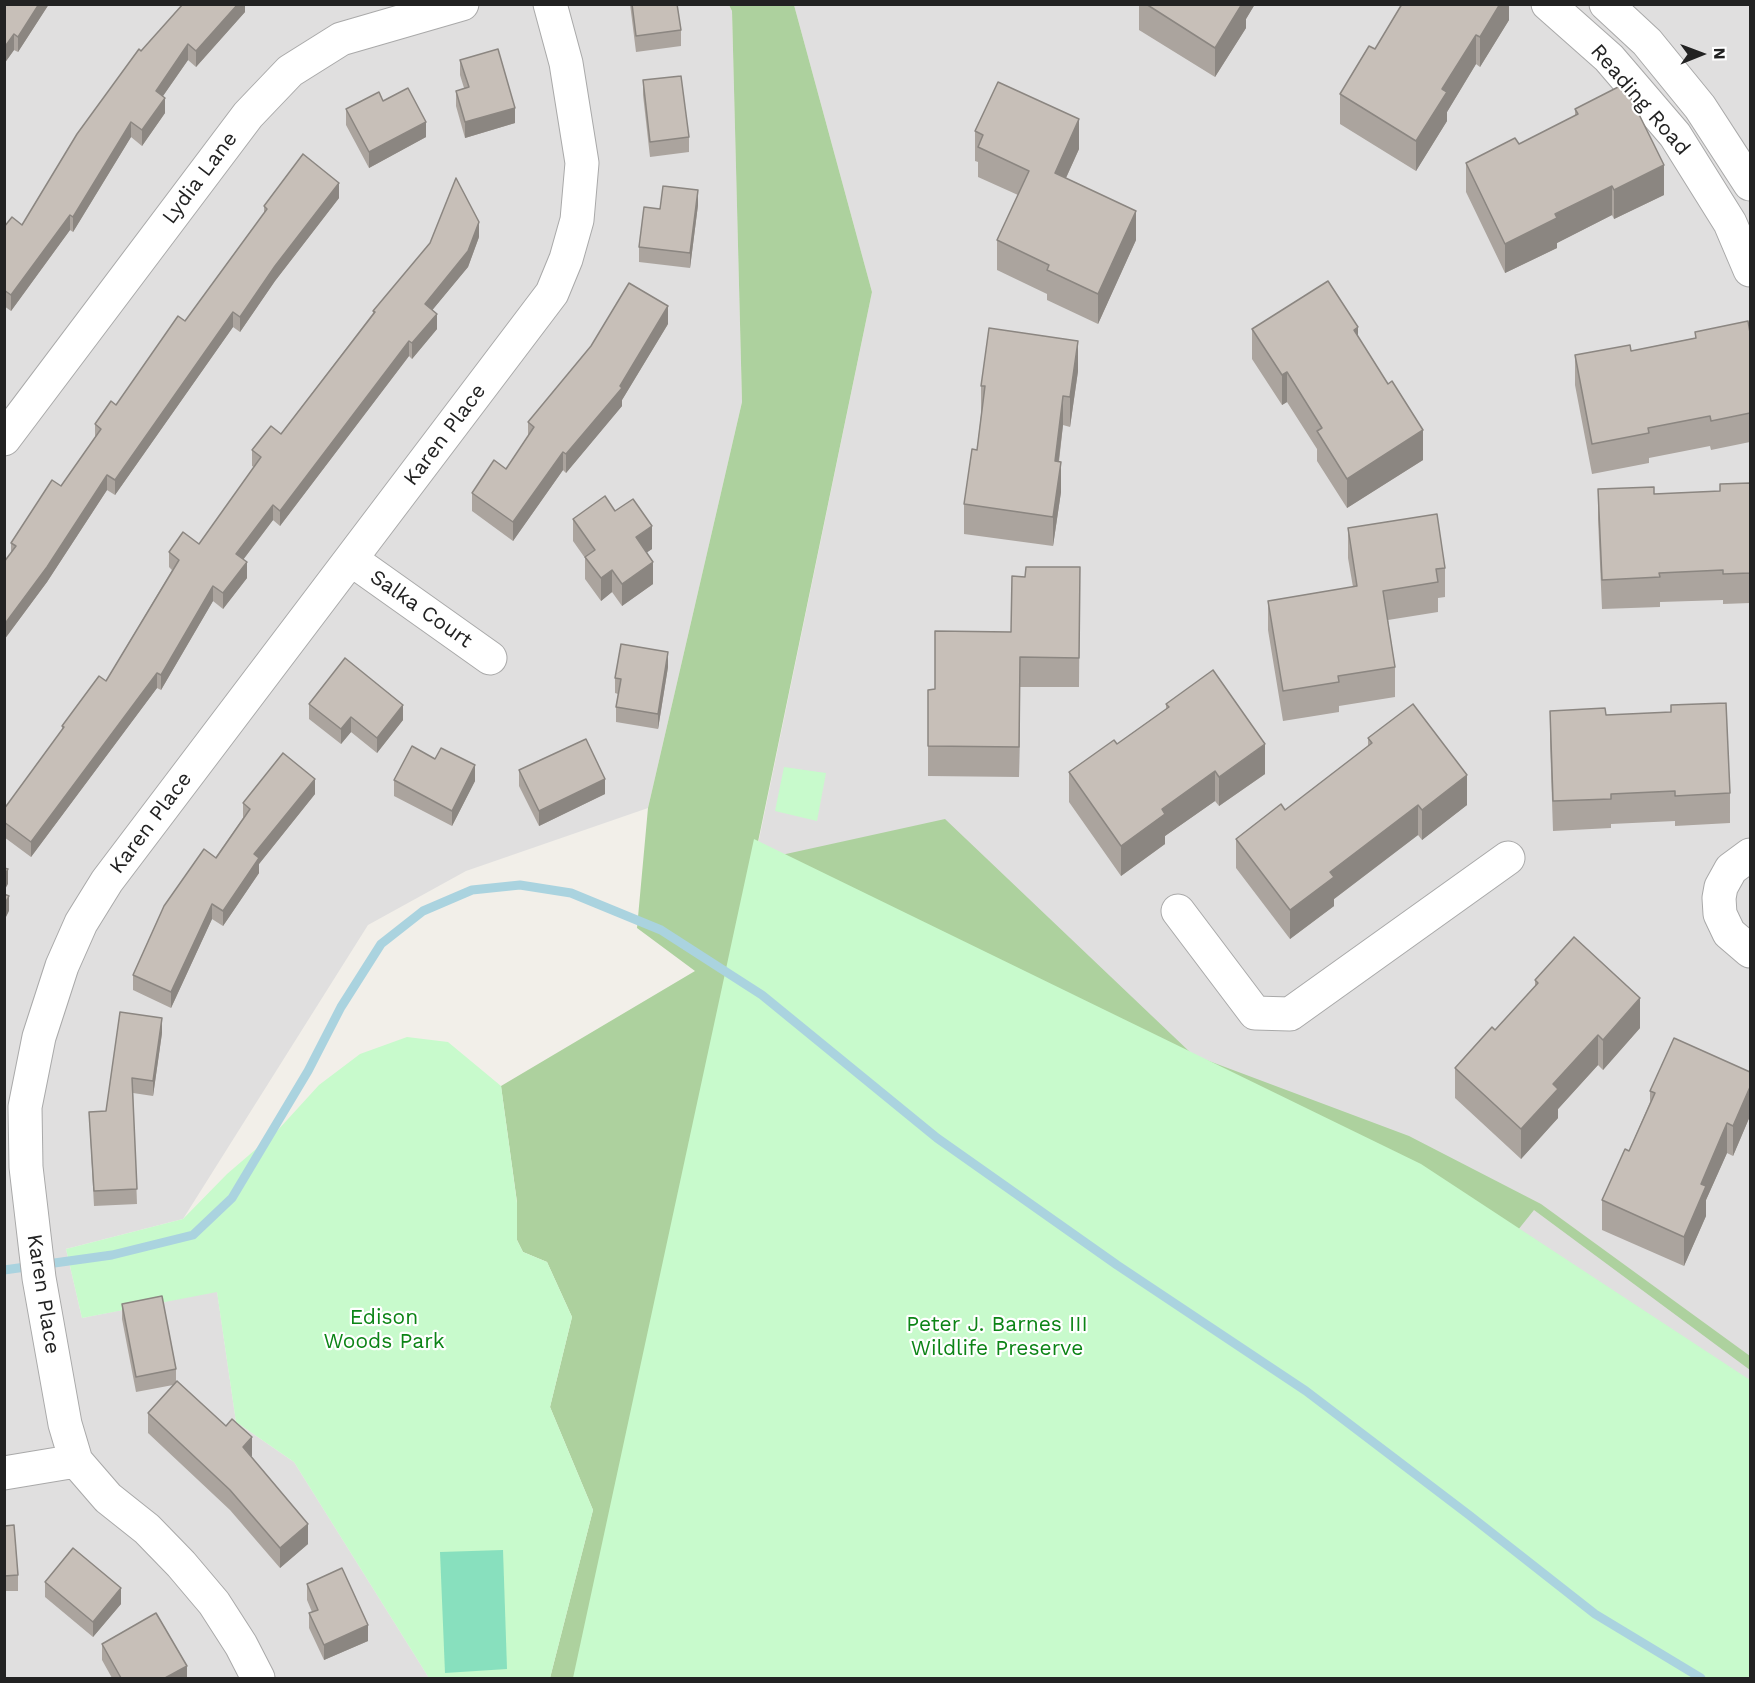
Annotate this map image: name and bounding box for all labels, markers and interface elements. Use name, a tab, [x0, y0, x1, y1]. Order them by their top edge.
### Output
north arrow	[1671, 24, 1731, 84]
street label: Reading Road	[1585, 39, 1695, 161]
text: N	[1710, 48, 1729, 60]
street label: Lydia Lane	[157, 127, 243, 229]
street label: Karen Place	[399, 379, 491, 491]
street label: Salka Court	[365, 565, 477, 653]
street label: Karen Place	[105, 767, 197, 879]
street label: Karen Place	[21, 1232, 65, 1356]
park label: Edison Woods Park	[323, 1305, 445, 1355]
park label: Peter J. Barnes III Wildlife Preserve	[906, 1312, 1088, 1362]

